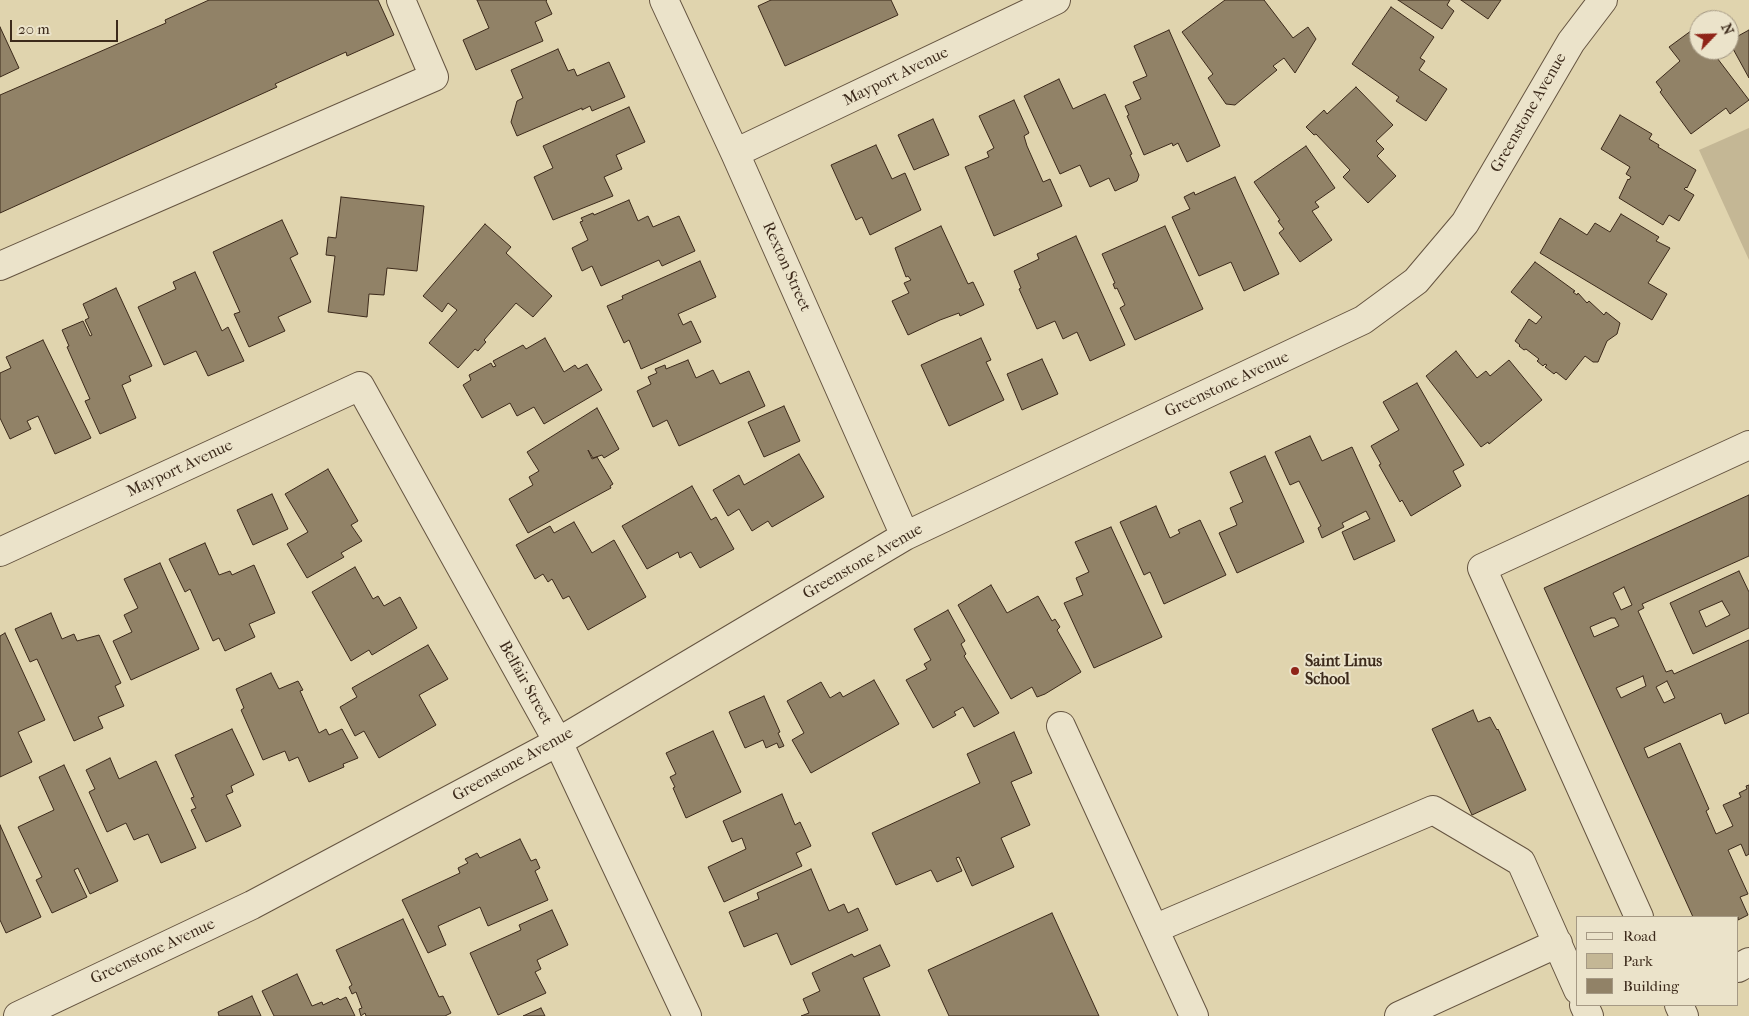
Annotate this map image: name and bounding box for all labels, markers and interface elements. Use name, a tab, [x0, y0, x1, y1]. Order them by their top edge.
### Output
scale bar	[12, 10, 120, 42]
north arrow	[1689, 10, 1739, 60]
text: 20 m	[18, 20, 50, 38]
text: N	[1717, 21, 1737, 37]
street label: Mayport Avenue	[840, 43, 952, 111]
street label: Greenstone Avenue	[1487, 50, 1571, 176]
street label: Rexton Street	[758, 219, 814, 315]
street label: Greenstone Avenue	[1162, 348, 1292, 422]
street label: Mayport Avenue	[124, 436, 236, 502]
street label: Greenstone Avenue	[800, 520, 926, 604]
street label: Belfair Street	[494, 638, 556, 728]
place label: Saint Linus School	[1305, 652, 1382, 690]
marker: Saint Linus School	[1289, 665, 1301, 677]
street label: Greenstone Avenue	[449, 724, 577, 806]
street label: Greenstone Avenue	[88, 915, 218, 989]
legend	[1576, 916, 1739, 1006]
text: Road	[1623, 927, 1656, 945]
text: Park	[1623, 952, 1653, 970]
text: Building	[1623, 977, 1679, 995]

